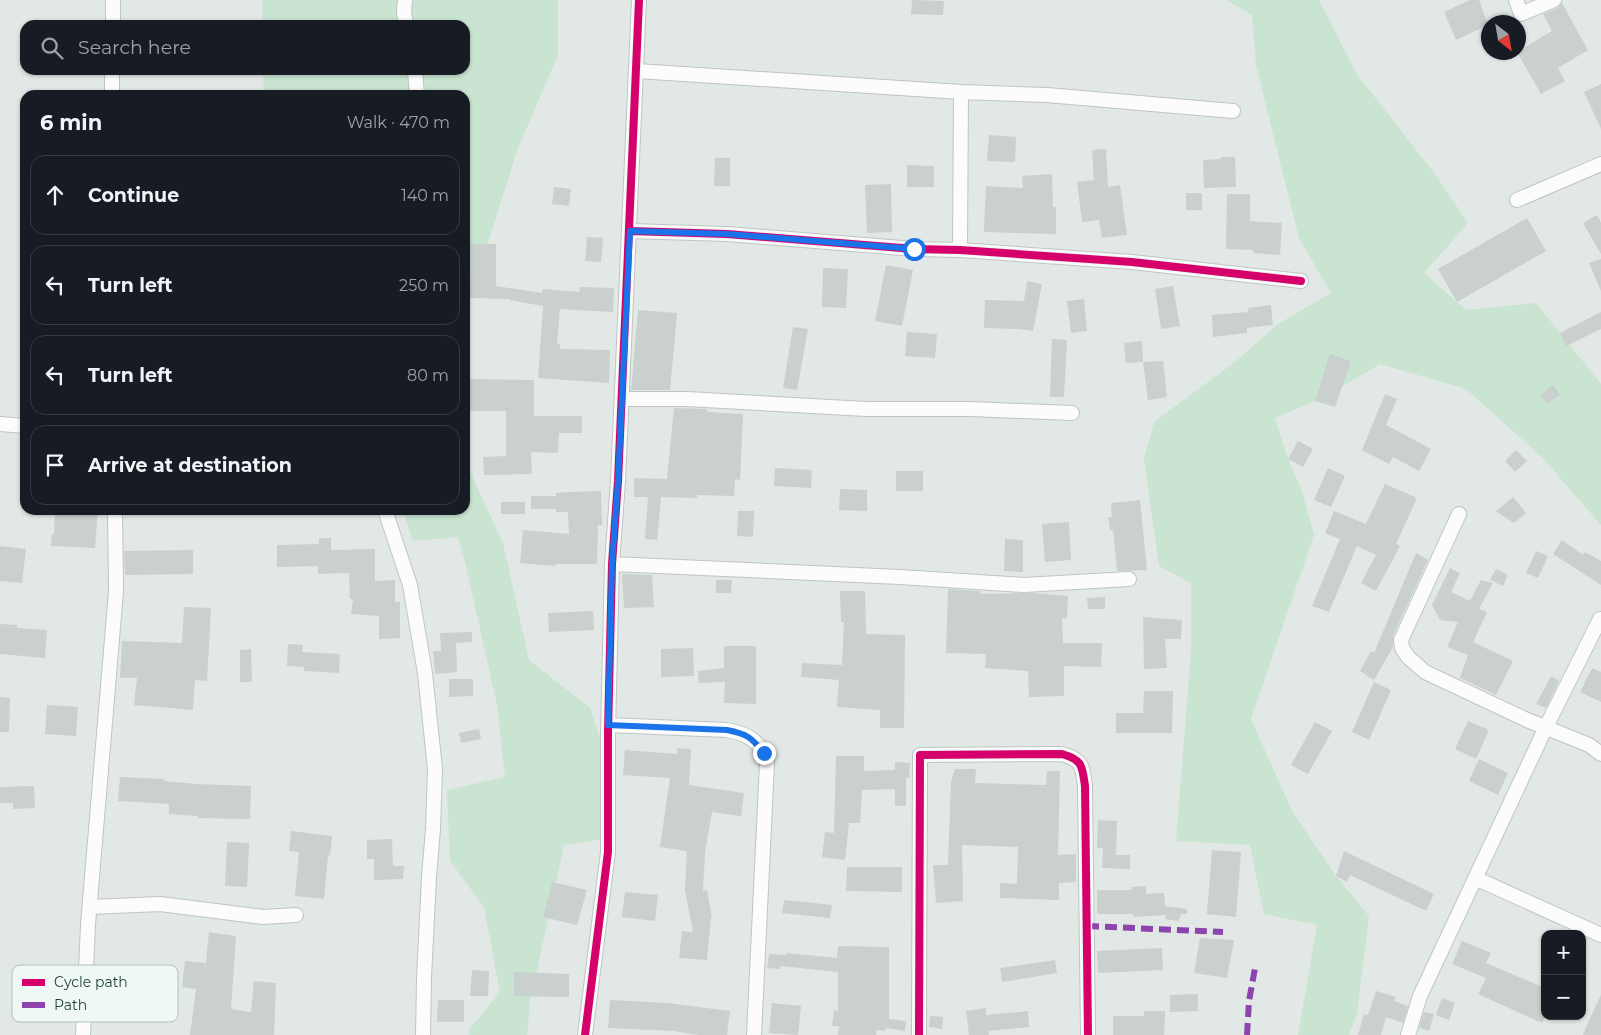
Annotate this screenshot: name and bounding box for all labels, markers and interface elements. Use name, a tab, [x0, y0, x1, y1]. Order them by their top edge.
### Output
north arrow	[1481, 15, 1526, 60]
search box	[20, 20, 470, 75]
icon: search	[38, 34, 66, 62]
text: Search here	[78, 36, 191, 59]
text: 6 min	[40, 110, 102, 135]
text: Walk · 470 m	[347, 113, 450, 132]
icon: ahead	[41, 181, 69, 209]
text: Continue	[88, 184, 179, 207]
text: 140 m	[401, 186, 449, 205]
route start	[903, 238, 926, 261]
icon: left	[41, 271, 69, 299]
text: Turn left	[88, 274, 173, 297]
text: 250 m	[399, 276, 449, 295]
icon: left	[41, 361, 69, 389]
text: Turn left	[88, 364, 173, 387]
text: 80 m	[407, 366, 449, 385]
icon: arrive	[41, 451, 69, 479]
text: Arrive at destination	[88, 454, 292, 477]
route end	[753, 742, 776, 765]
map controls	[1541, 930, 1586, 1020]
button: +	[1541, 930, 1586, 975]
legend	[12, 965, 178, 1022]
text: Cycle path	[54, 973, 128, 991]
button: −	[1541, 975, 1586, 1020]
text: Path	[54, 996, 87, 1014]

